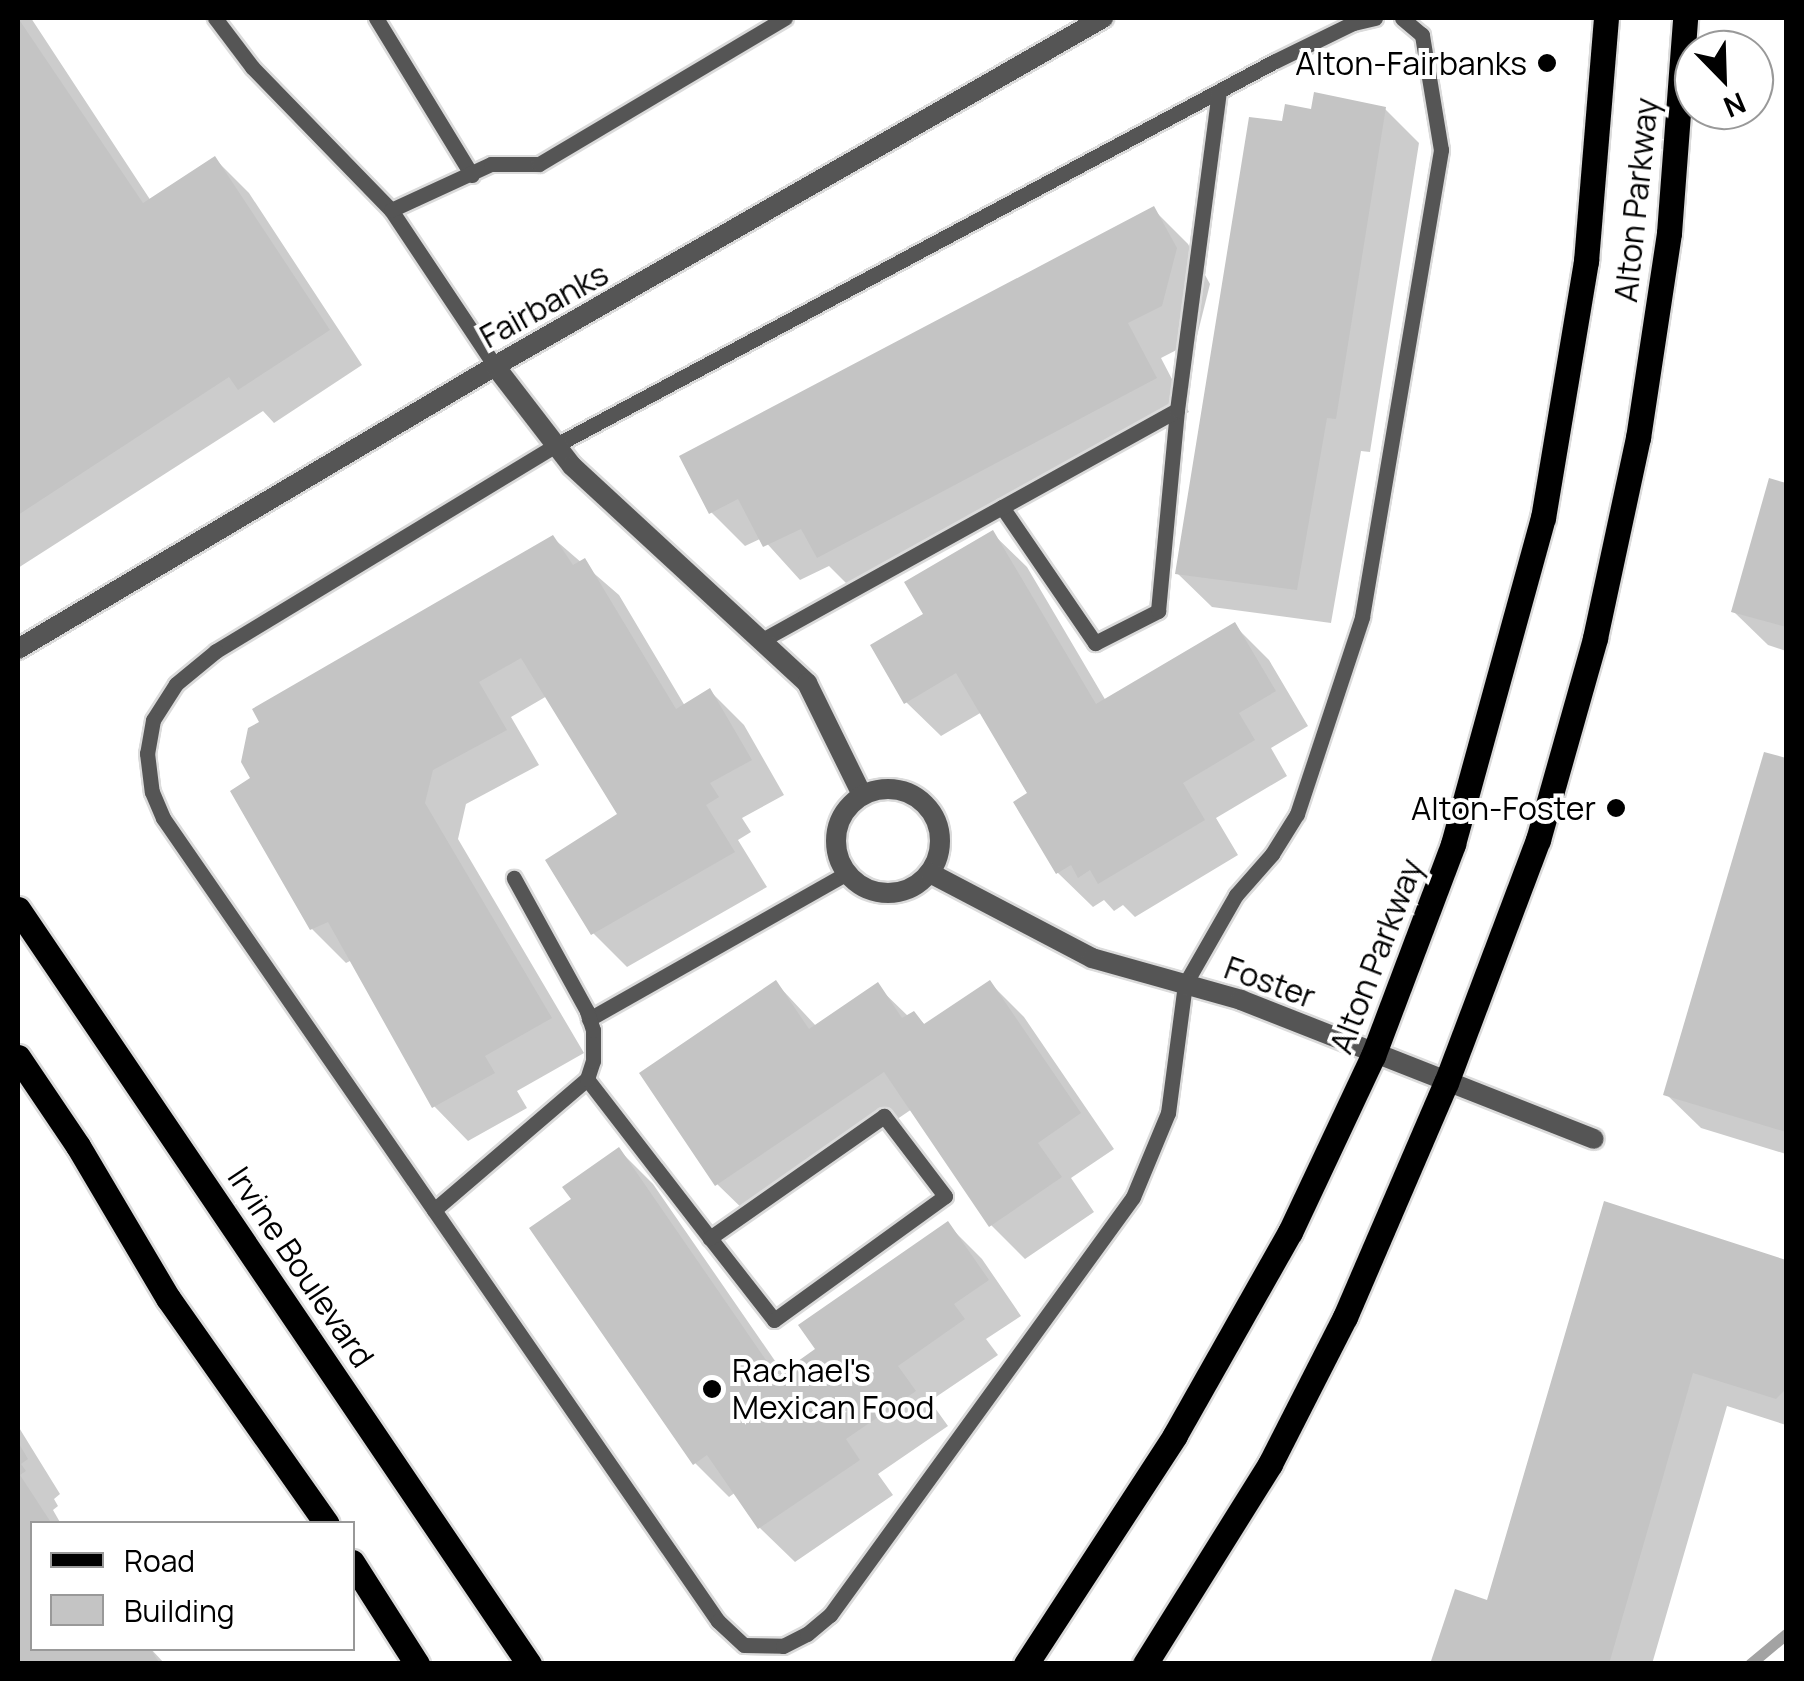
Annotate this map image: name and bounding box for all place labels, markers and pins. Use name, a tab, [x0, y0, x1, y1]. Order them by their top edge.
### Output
place label: Alton-Fairbanks	[1295, 44, 1527, 82]
marker: Alton-Fairbanks	[1536, 52, 1558, 74]
place label: Alton-Foster	[1411, 789, 1596, 827]
marker: Alton-Foster	[1605, 797, 1627, 819]
place label: Rachael's Mexican Food	[732, 1352, 935, 1427]
marker: Rachael's Mexican Food	[701, 1378, 723, 1400]

